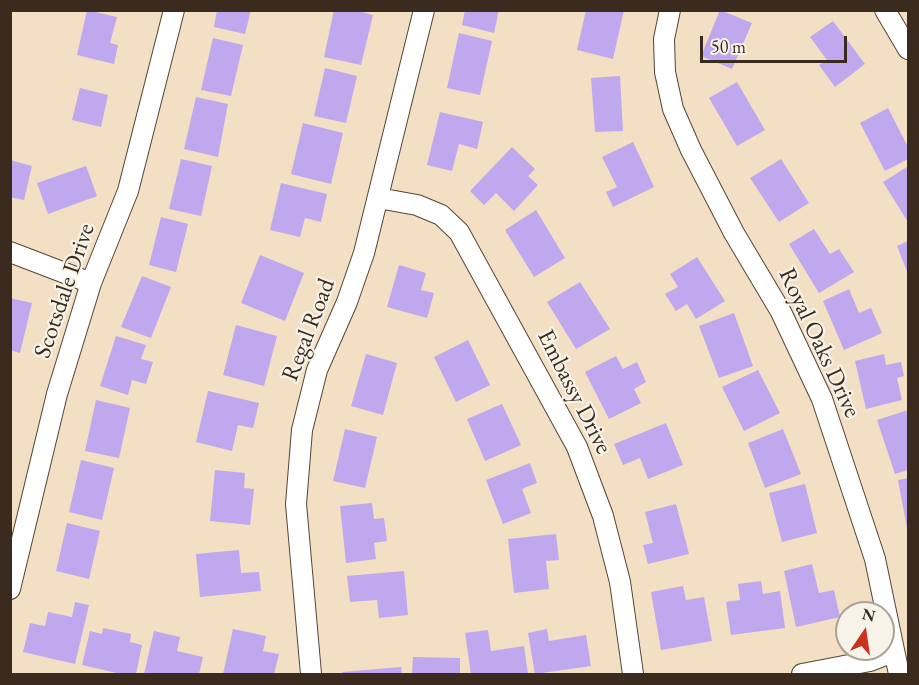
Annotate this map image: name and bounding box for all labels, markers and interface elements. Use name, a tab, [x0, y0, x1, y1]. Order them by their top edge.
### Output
scale bar	[703, 24, 850, 62]
text: 50 m	[711, 35, 746, 58]
street label: Scotsdale Drive	[29, 220, 101, 362]
street label: Royal Oaks Drive	[772, 264, 866, 422]
street label: Regal Road	[276, 275, 342, 385]
street label: Embassy Drive	[530, 325, 618, 459]
north arrow	[835, 601, 895, 661]
text: N	[860, 603, 877, 627]

